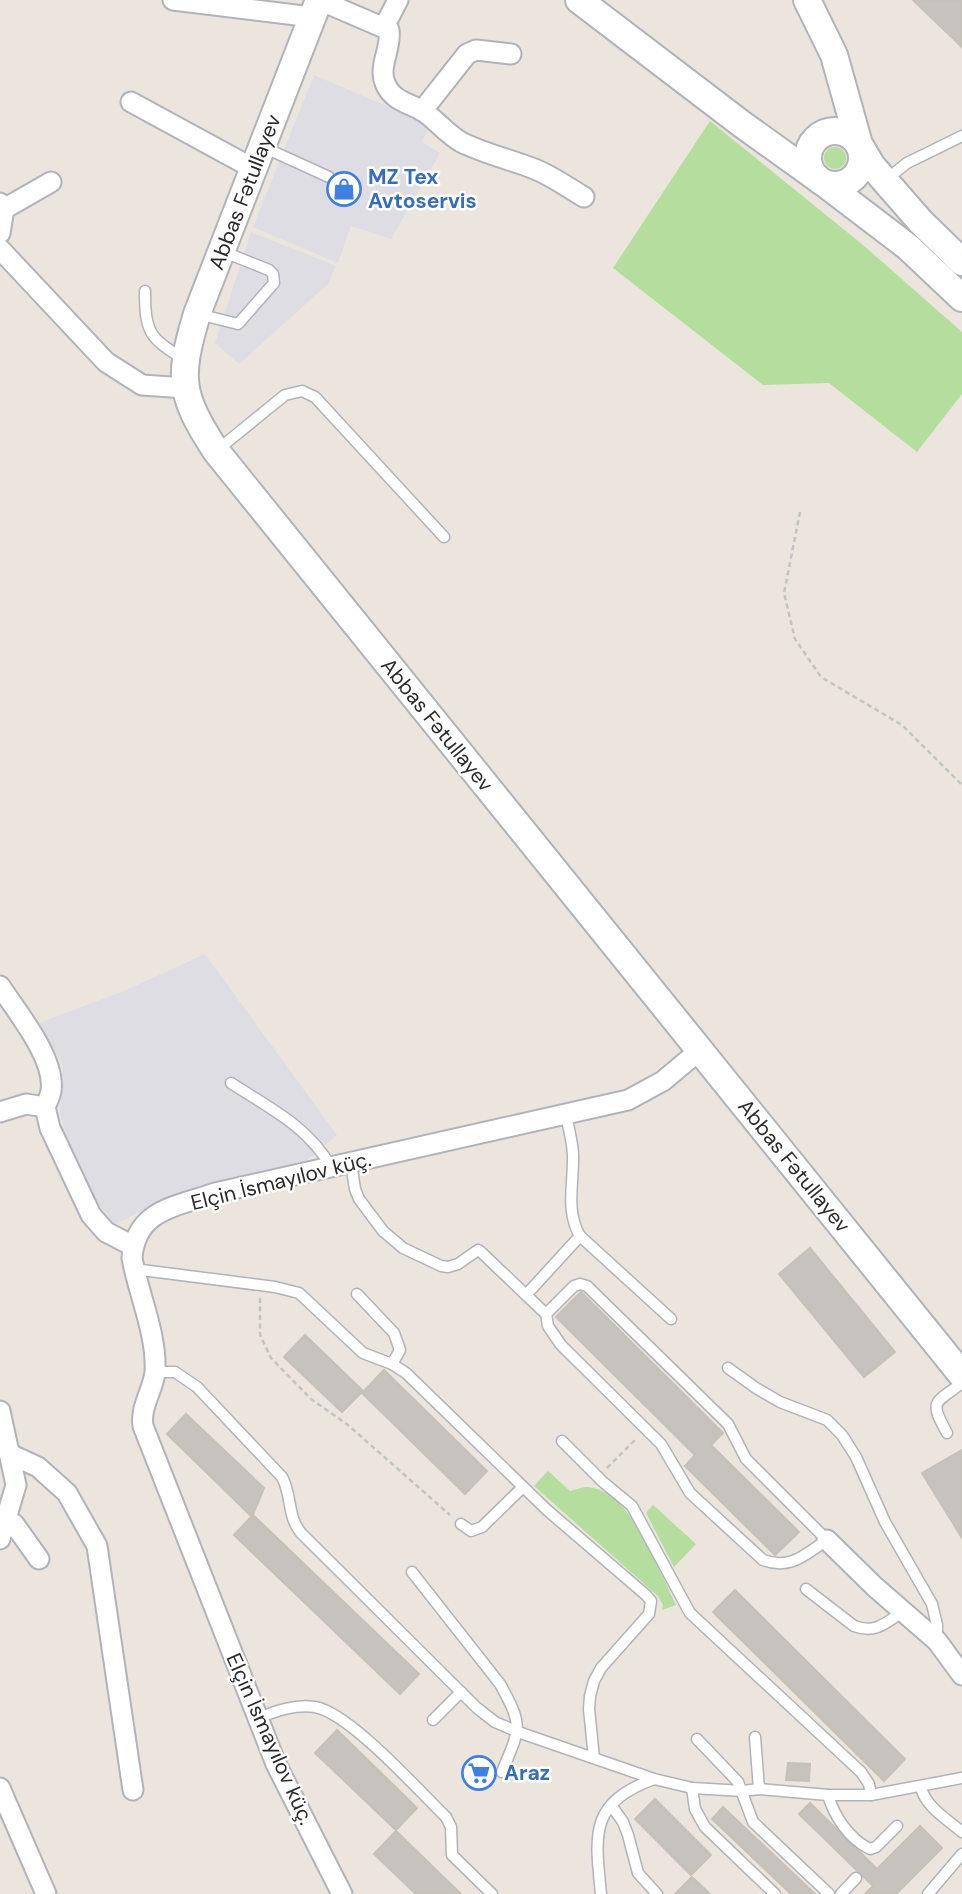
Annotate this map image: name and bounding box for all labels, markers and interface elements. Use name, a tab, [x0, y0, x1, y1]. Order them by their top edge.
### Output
street label: Abbas Fətullayev	[203, 110, 287, 274]
place label: MZ Tex Avtoservis	[368, 163, 477, 215]
shop icon: MZ Tex Avtoservis	[325, 170, 363, 208]
street label: Abbas Fətullayev	[374, 652, 500, 798]
street label: Abbas Fətullayev	[731, 1093, 857, 1239]
street label: Elçin İsmayılov küç.	[188, 1145, 374, 1217]
street label: Elçin İsmayılov küç.	[220, 1649, 320, 1829]
supermarket icon: Araz	[460, 1754, 498, 1792]
place label: Araz	[504, 1759, 550, 1787]

